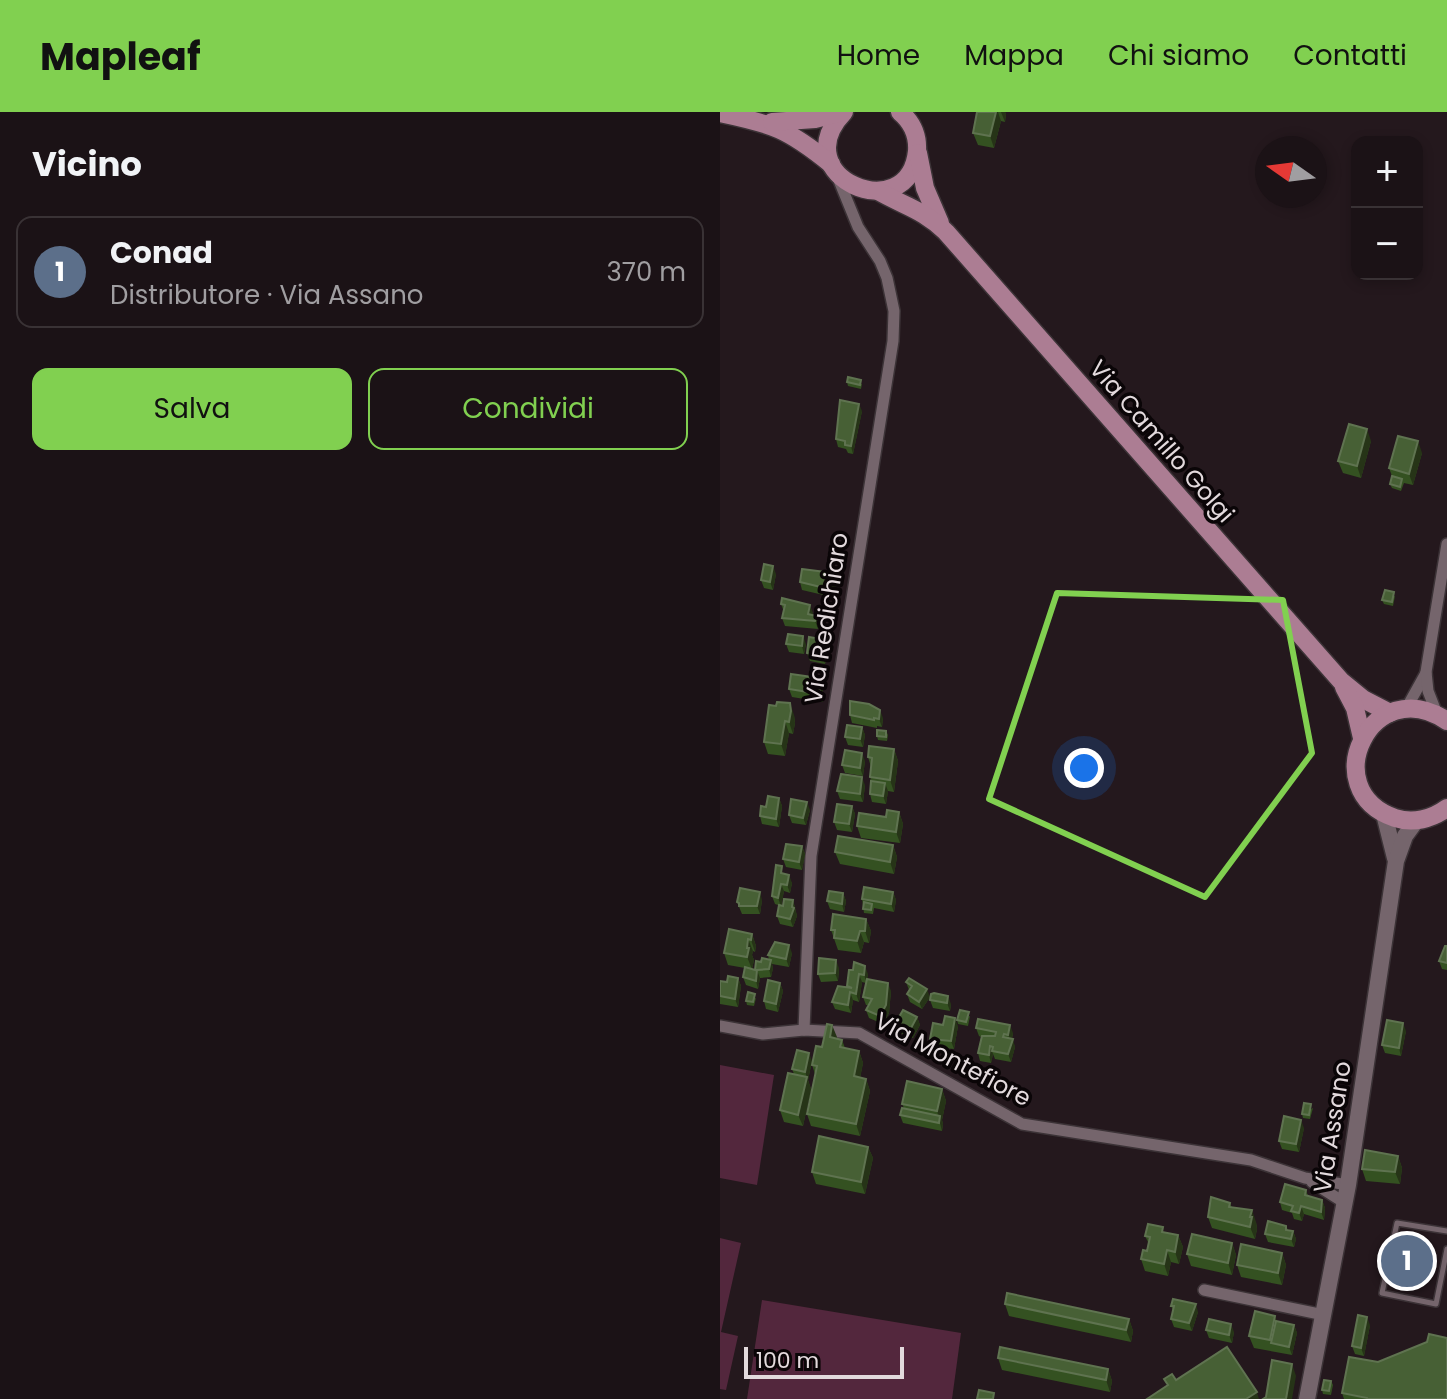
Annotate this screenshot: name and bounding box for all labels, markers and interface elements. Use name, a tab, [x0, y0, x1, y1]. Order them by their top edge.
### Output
text: Mapleaf	[40, 30, 201, 83]
text: Home	[837, 36, 920, 75]
text: Mappa	[964, 36, 1064, 75]
text: Chi siamo	[1108, 36, 1249, 75]
text: Contatti	[1293, 36, 1407, 75]
north arrow	[1255, 136, 1327, 208]
map controls	[1351, 136, 1423, 280]
button: +	[1351, 136, 1423, 208]
text: Vicino	[32, 140, 142, 188]
button: −	[1351, 208, 1423, 280]
text: Conad	[110, 231, 213, 274]
text: 1	[55, 254, 65, 290]
text: 370 m	[606, 254, 686, 290]
text: Distributore · Via Assano	[110, 277, 423, 313]
street label: Via Camillo Golgi	[1082, 353, 1242, 529]
button: Salva	[32, 368, 352, 450]
button: Condividi	[368, 368, 688, 450]
street label: Via Redichiaro	[796, 530, 856, 706]
your location	[1064, 748, 1104, 788]
street label: Via Montefiore	[869, 1004, 1037, 1114]
street label: Via Assano	[1305, 1059, 1359, 1195]
pin: 1	[1381, 1231, 1433, 1291]
scale bar	[744, 1343, 904, 1379]
text: 100 m	[756, 1345, 819, 1376]

